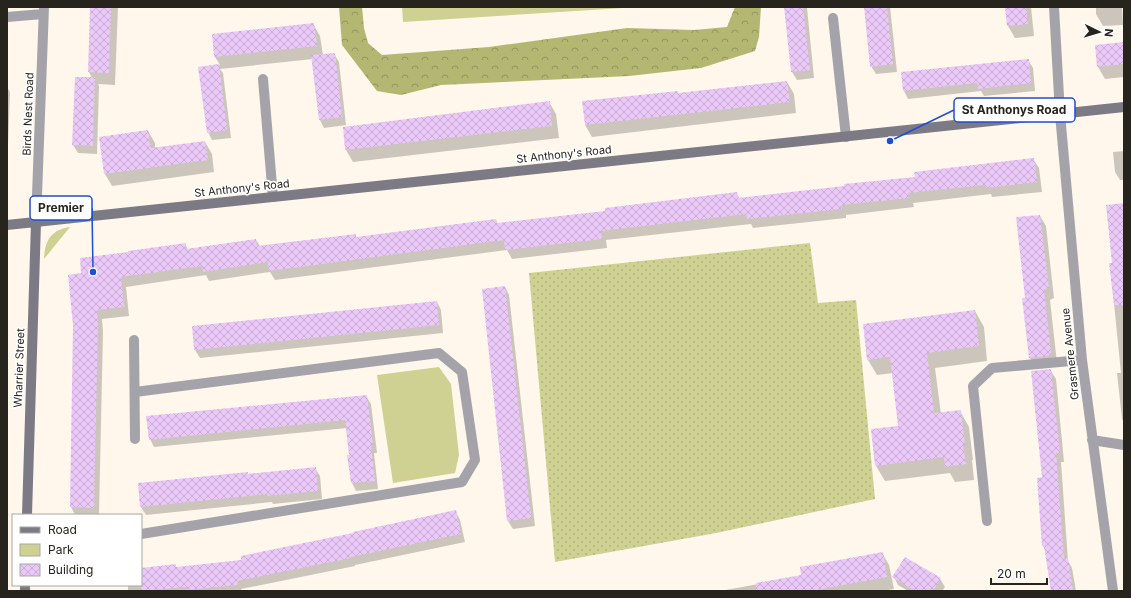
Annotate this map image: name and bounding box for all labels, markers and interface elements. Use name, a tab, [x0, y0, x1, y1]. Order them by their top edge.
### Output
north arrow	[1079, 12, 1119, 52]
text: N	[1102, 28, 1116, 38]
street label: Birds Nest Road	[20, 72, 36, 156]
callout: St Anthonys Road	[954, 98, 1075, 122]
text: St Anthonys Road	[962, 102, 1066, 117]
street label: St Anthony's Road	[516, 142, 612, 166]
street label: St Anthony's Road	[194, 176, 290, 200]
callout: Premier	[30, 196, 92, 220]
text: Premier	[38, 200, 84, 215]
street label: Grasmere Avenue	[1058, 307, 1082, 401]
street label: Wharrier Street	[11, 328, 27, 408]
legend	[12, 514, 142, 586]
text: Road	[48, 522, 77, 537]
text: Park	[48, 542, 74, 557]
scale bar	[991, 560, 1047, 586]
text: Building	[48, 562, 93, 577]
text: 20 m	[997, 566, 1026, 581]

